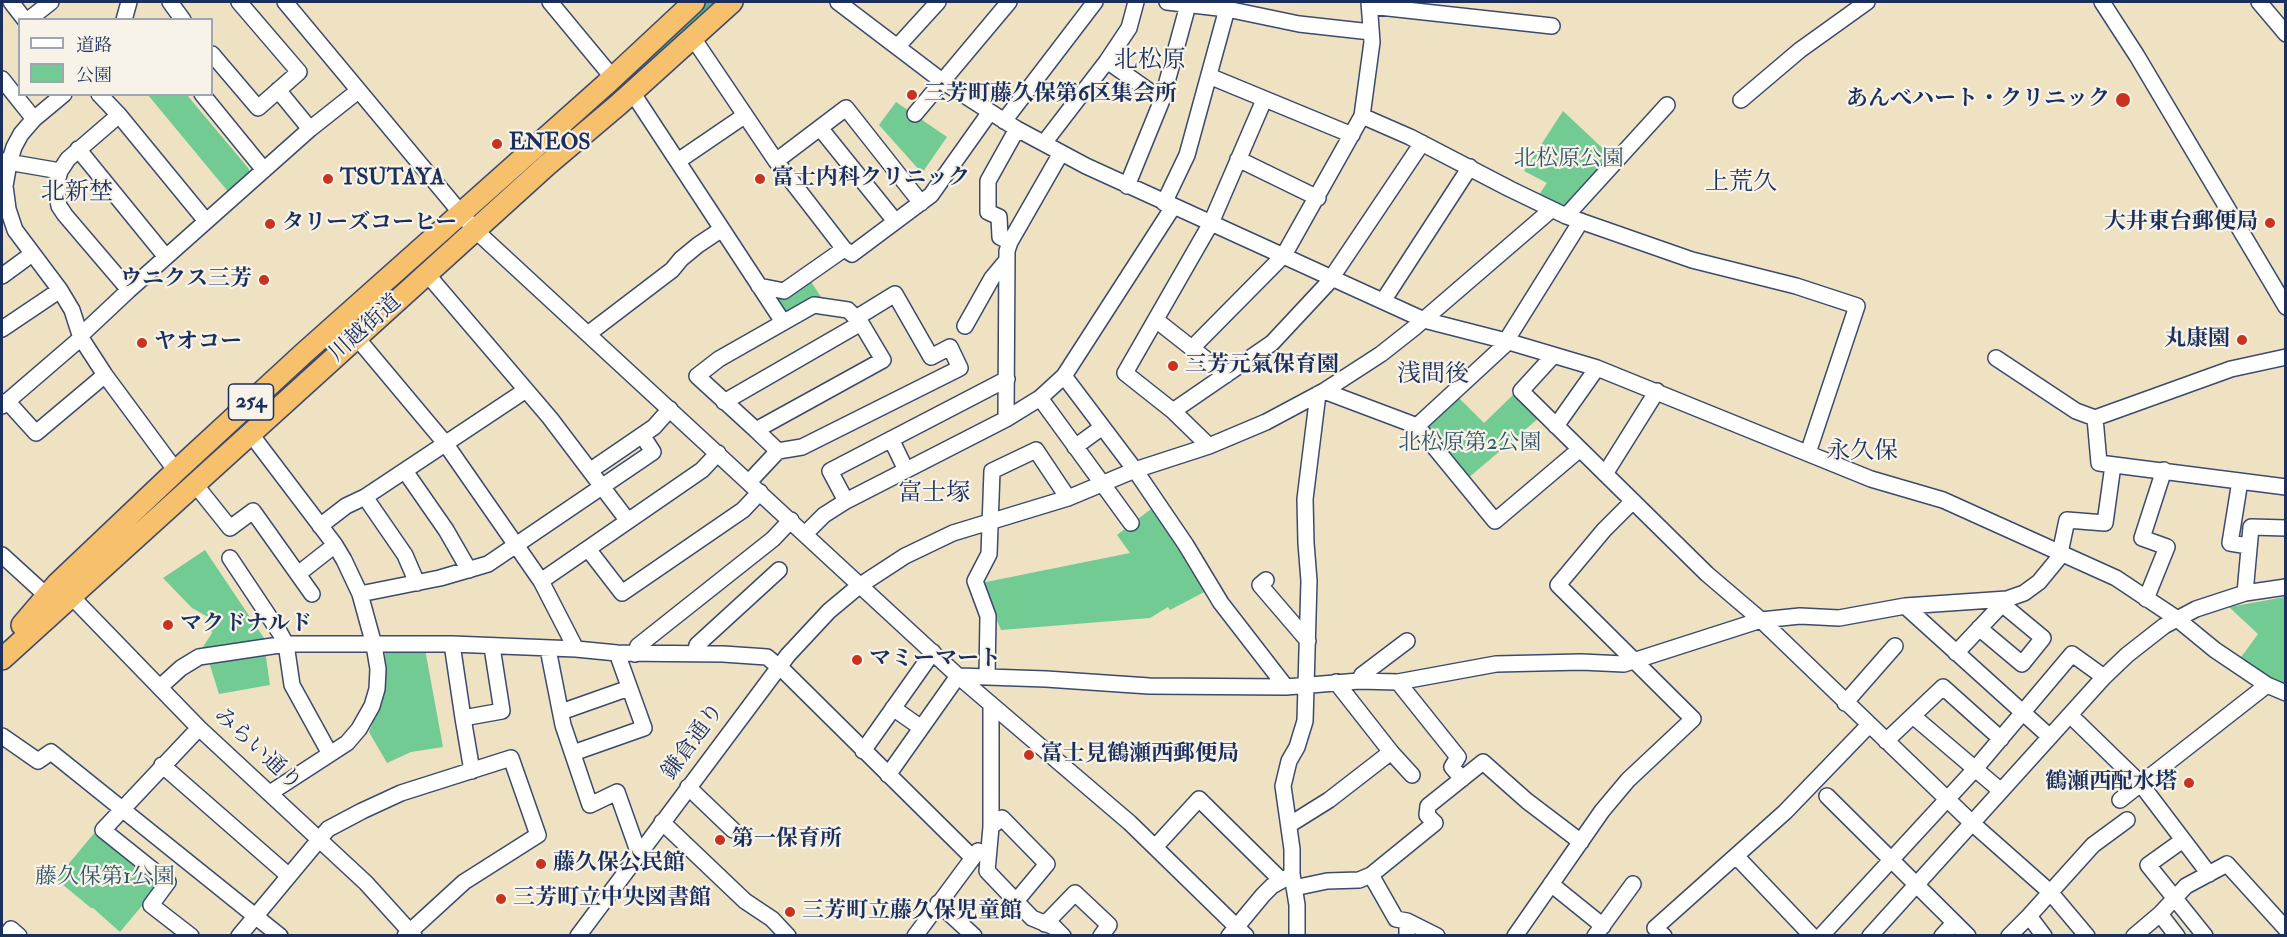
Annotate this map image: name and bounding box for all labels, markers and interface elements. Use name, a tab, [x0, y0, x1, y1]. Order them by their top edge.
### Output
legend	[18, 18, 213, 96]
text: 道路	[76, 34, 112, 57]
district label: 北松原	[1114, 48, 1186, 76]
text: 公園	[76, 64, 112, 87]
place label: 三芳町藤久保第6区集会所	[924, 82, 1177, 108]
place label: あんべハート・クリニック	[1846, 87, 2110, 113]
marker: 三芳町藤久保第6区集会所	[905, 88, 919, 102]
marker: あんべハート・クリニック	[2114, 91, 2132, 109]
place label: ENEOS	[509, 131, 591, 157]
marker: ENEOS	[490, 137, 504, 151]
park label: 北松原公園	[1514, 147, 1624, 173]
place label: TSUTAYA	[340, 166, 444, 192]
place label: 富士内科クリニック	[772, 166, 970, 192]
district label: 上荒久	[1705, 170, 1777, 198]
marker: TSUTAYA	[321, 172, 335, 186]
marker: 富士内科クリニック	[753, 172, 767, 186]
district label: 北新埜	[41, 180, 113, 208]
place label: 大井東台郵便局	[2104, 210, 2258, 236]
place label: タリーズコーヒー	[282, 211, 457, 237]
marker: 大井東台郵便局	[2263, 216, 2277, 230]
marker: タリーズコーヒー	[263, 217, 277, 231]
place label: ウニクス三芳	[120, 267, 252, 293]
marker: ウニクス三芳	[257, 273, 271, 287]
street label: 川越街道	[324, 290, 408, 368]
place label: 丸康園	[2164, 327, 2230, 353]
place label: ヤオコー	[154, 330, 242, 356]
marker: 丸康園	[2235, 333, 2249, 347]
marker: ヤオコー	[135, 336, 149, 350]
place label: 三芳元氣保育園	[1185, 353, 1339, 379]
marker: 三芳元氣保育園	[1166, 359, 1180, 373]
district label: 浅間後	[1397, 362, 1469, 390]
road number: 254	[228, 384, 274, 420]
park label: 北松原第2公園	[1398, 431, 1542, 457]
district label: 永久保	[1826, 439, 1898, 467]
district label: 富士塚	[898, 481, 970, 509]
place label: マクドナルド	[180, 612, 312, 638]
marker: マクドナルド	[161, 618, 175, 632]
place label: マミーマート	[869, 647, 1001, 673]
marker: マミーマート	[850, 653, 864, 667]
street label: 鎌倉通り	[657, 699, 731, 785]
street label: みらい通り	[208, 703, 306, 797]
place label: 富士見鶴瀬西郵便局	[1041, 742, 1239, 768]
marker: 富士見鶴瀬西郵便局	[1022, 748, 1036, 762]
place label: 鶴瀬西配水塔	[2045, 770, 2177, 796]
marker: 鶴瀬西配水塔	[2182, 776, 2196, 790]
place label: 第一保育所	[732, 827, 842, 853]
marker: 第一保育所	[713, 833, 727, 847]
place label: 藤久保公民館	[553, 851, 685, 877]
marker: 藤久保公民館	[534, 857, 548, 871]
park label: 藤久保第1公園	[35, 865, 175, 891]
place label: 三芳町立中央図書館	[513, 886, 711, 912]
marker: 三芳町立中央図書館	[494, 892, 508, 906]
place label: 三芳町立藤久保児童館	[802, 899, 1022, 925]
marker: 三芳町立藤久保児童館	[783, 905, 797, 919]

